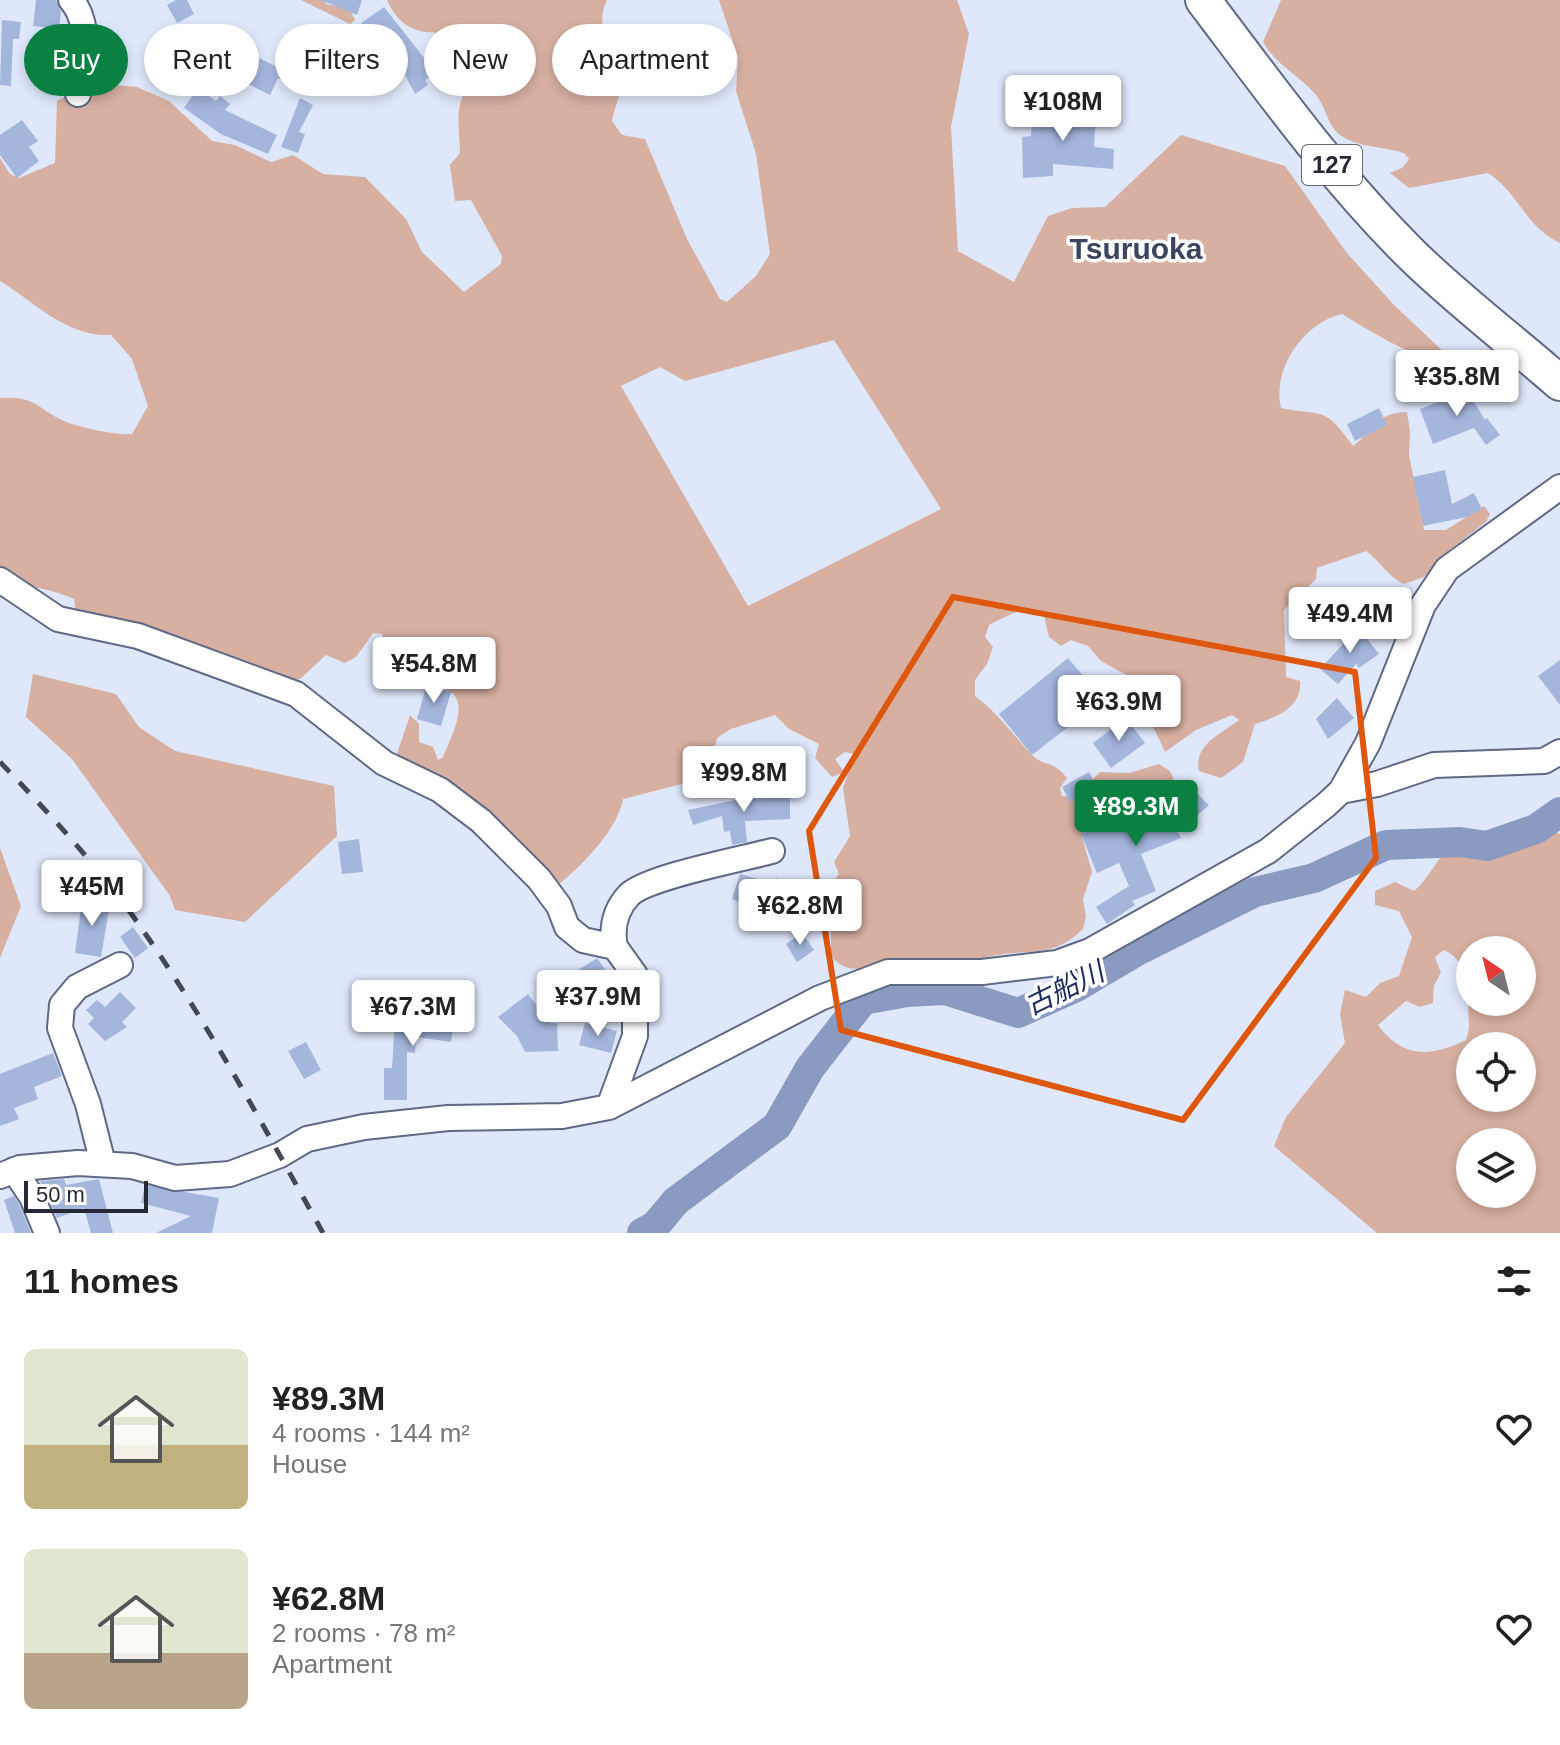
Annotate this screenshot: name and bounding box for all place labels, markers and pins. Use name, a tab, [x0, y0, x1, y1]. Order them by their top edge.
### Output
pin: ¥108M	[1007, 75, 1119, 143]
pin: ¥35.8M	[1392, 350, 1522, 418]
pin: ¥49.4M	[1285, 587, 1415, 655]
pin: ¥54.8M	[369, 637, 499, 705]
pin: ¥63.9M	[1054, 675, 1184, 743]
pin: ¥99.8M	[679, 746, 809, 814]
pin: ¥89.3M	[1071, 780, 1201, 848]
pin: ¥45M	[45, 860, 139, 928]
pin: ¥62.8M	[735, 879, 865, 947]
pin: ¥37.9M	[533, 970, 663, 1038]
pin: ¥67.3M	[348, 980, 478, 1048]

